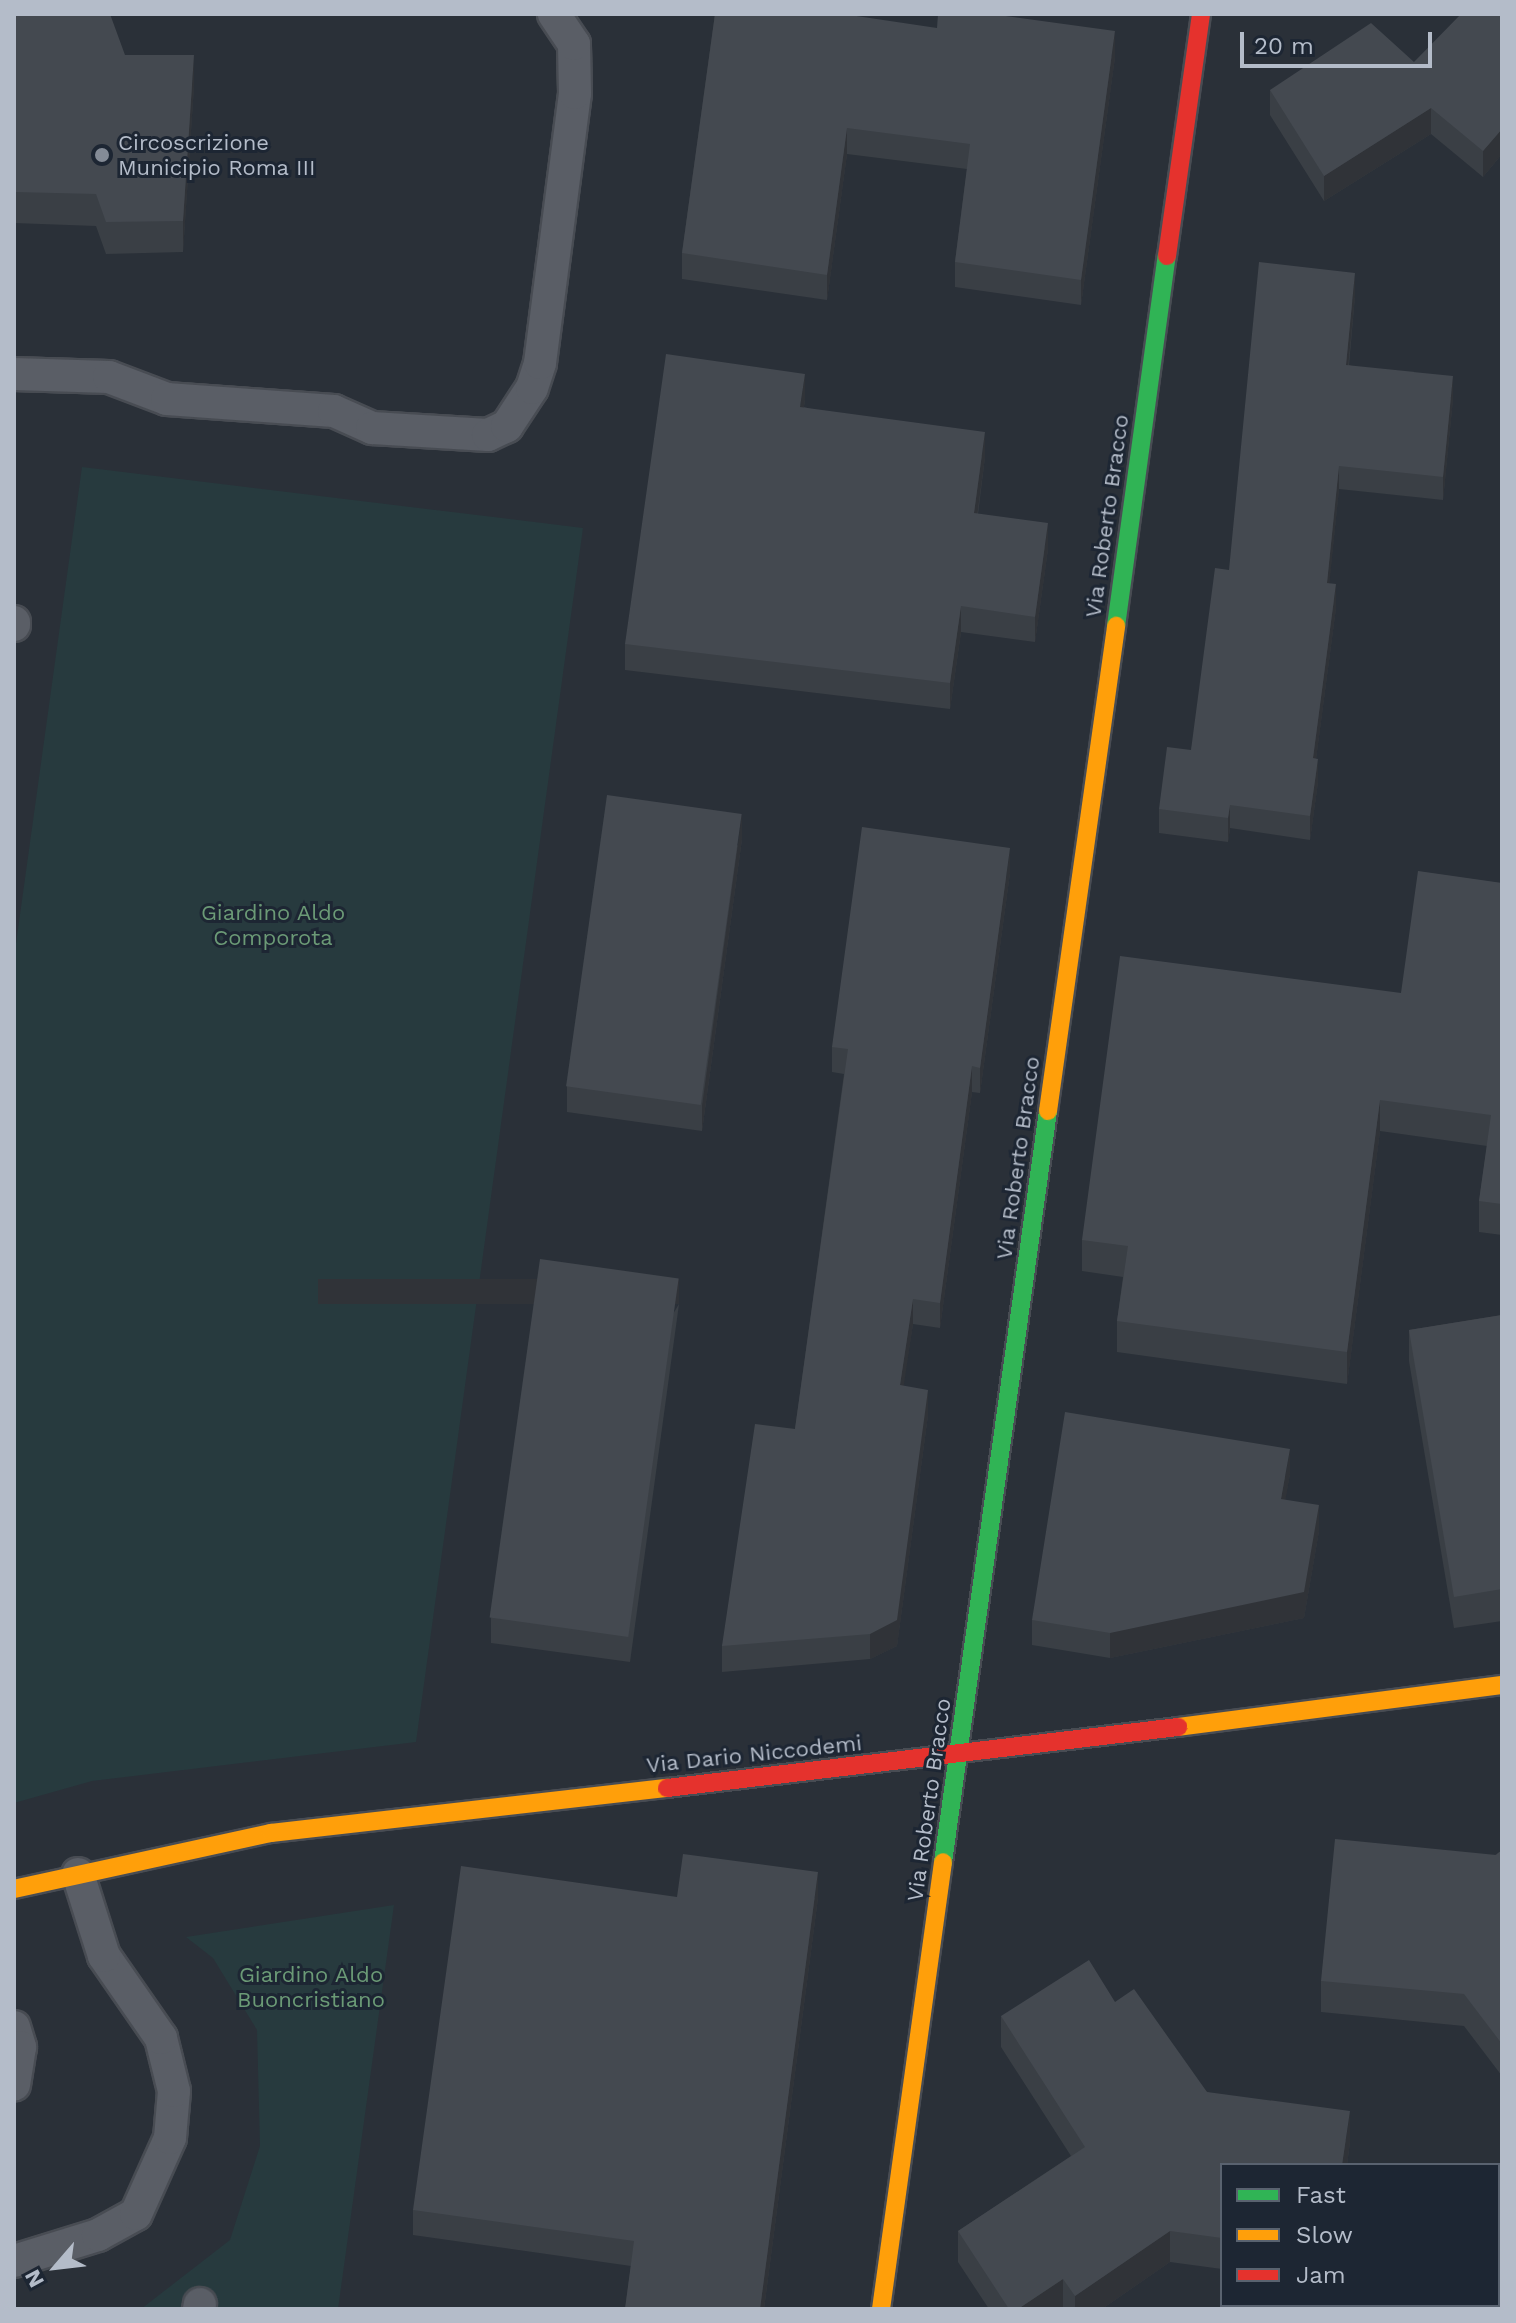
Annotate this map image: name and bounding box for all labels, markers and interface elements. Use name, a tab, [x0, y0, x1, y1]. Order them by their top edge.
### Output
scale bar	[1244, 16, 1436, 66]
text: 20 m	[1254, 32, 1314, 60]
place label: Circoscrizione Municipio Roma III	[118, 129, 316, 180]
marker: Circoscrizione Municipio Roma III	[93, 146, 111, 164]
street label: Via Roberto Bracco	[1080, 412, 1134, 620]
park label: Giardino Aldo Comporota	[200, 899, 346, 950]
street label: Via Roberto Bracco	[991, 1054, 1045, 1262]
street label: Via Roberto Bracco	[902, 1696, 956, 1904]
street label: Via Dario Niccodemi	[645, 1730, 863, 1778]
park label: Giardino Aldo Buoncristiano	[237, 1961, 385, 2012]
legend	[1220, 2163, 1500, 2307]
text: Fast	[1296, 2181, 1346, 2209]
text: Slow	[1296, 2221, 1353, 2249]
north arrow	[16, 2227, 96, 2307]
text: Jam	[1296, 2261, 1346, 2289]
text: N	[20, 2265, 49, 2292]

